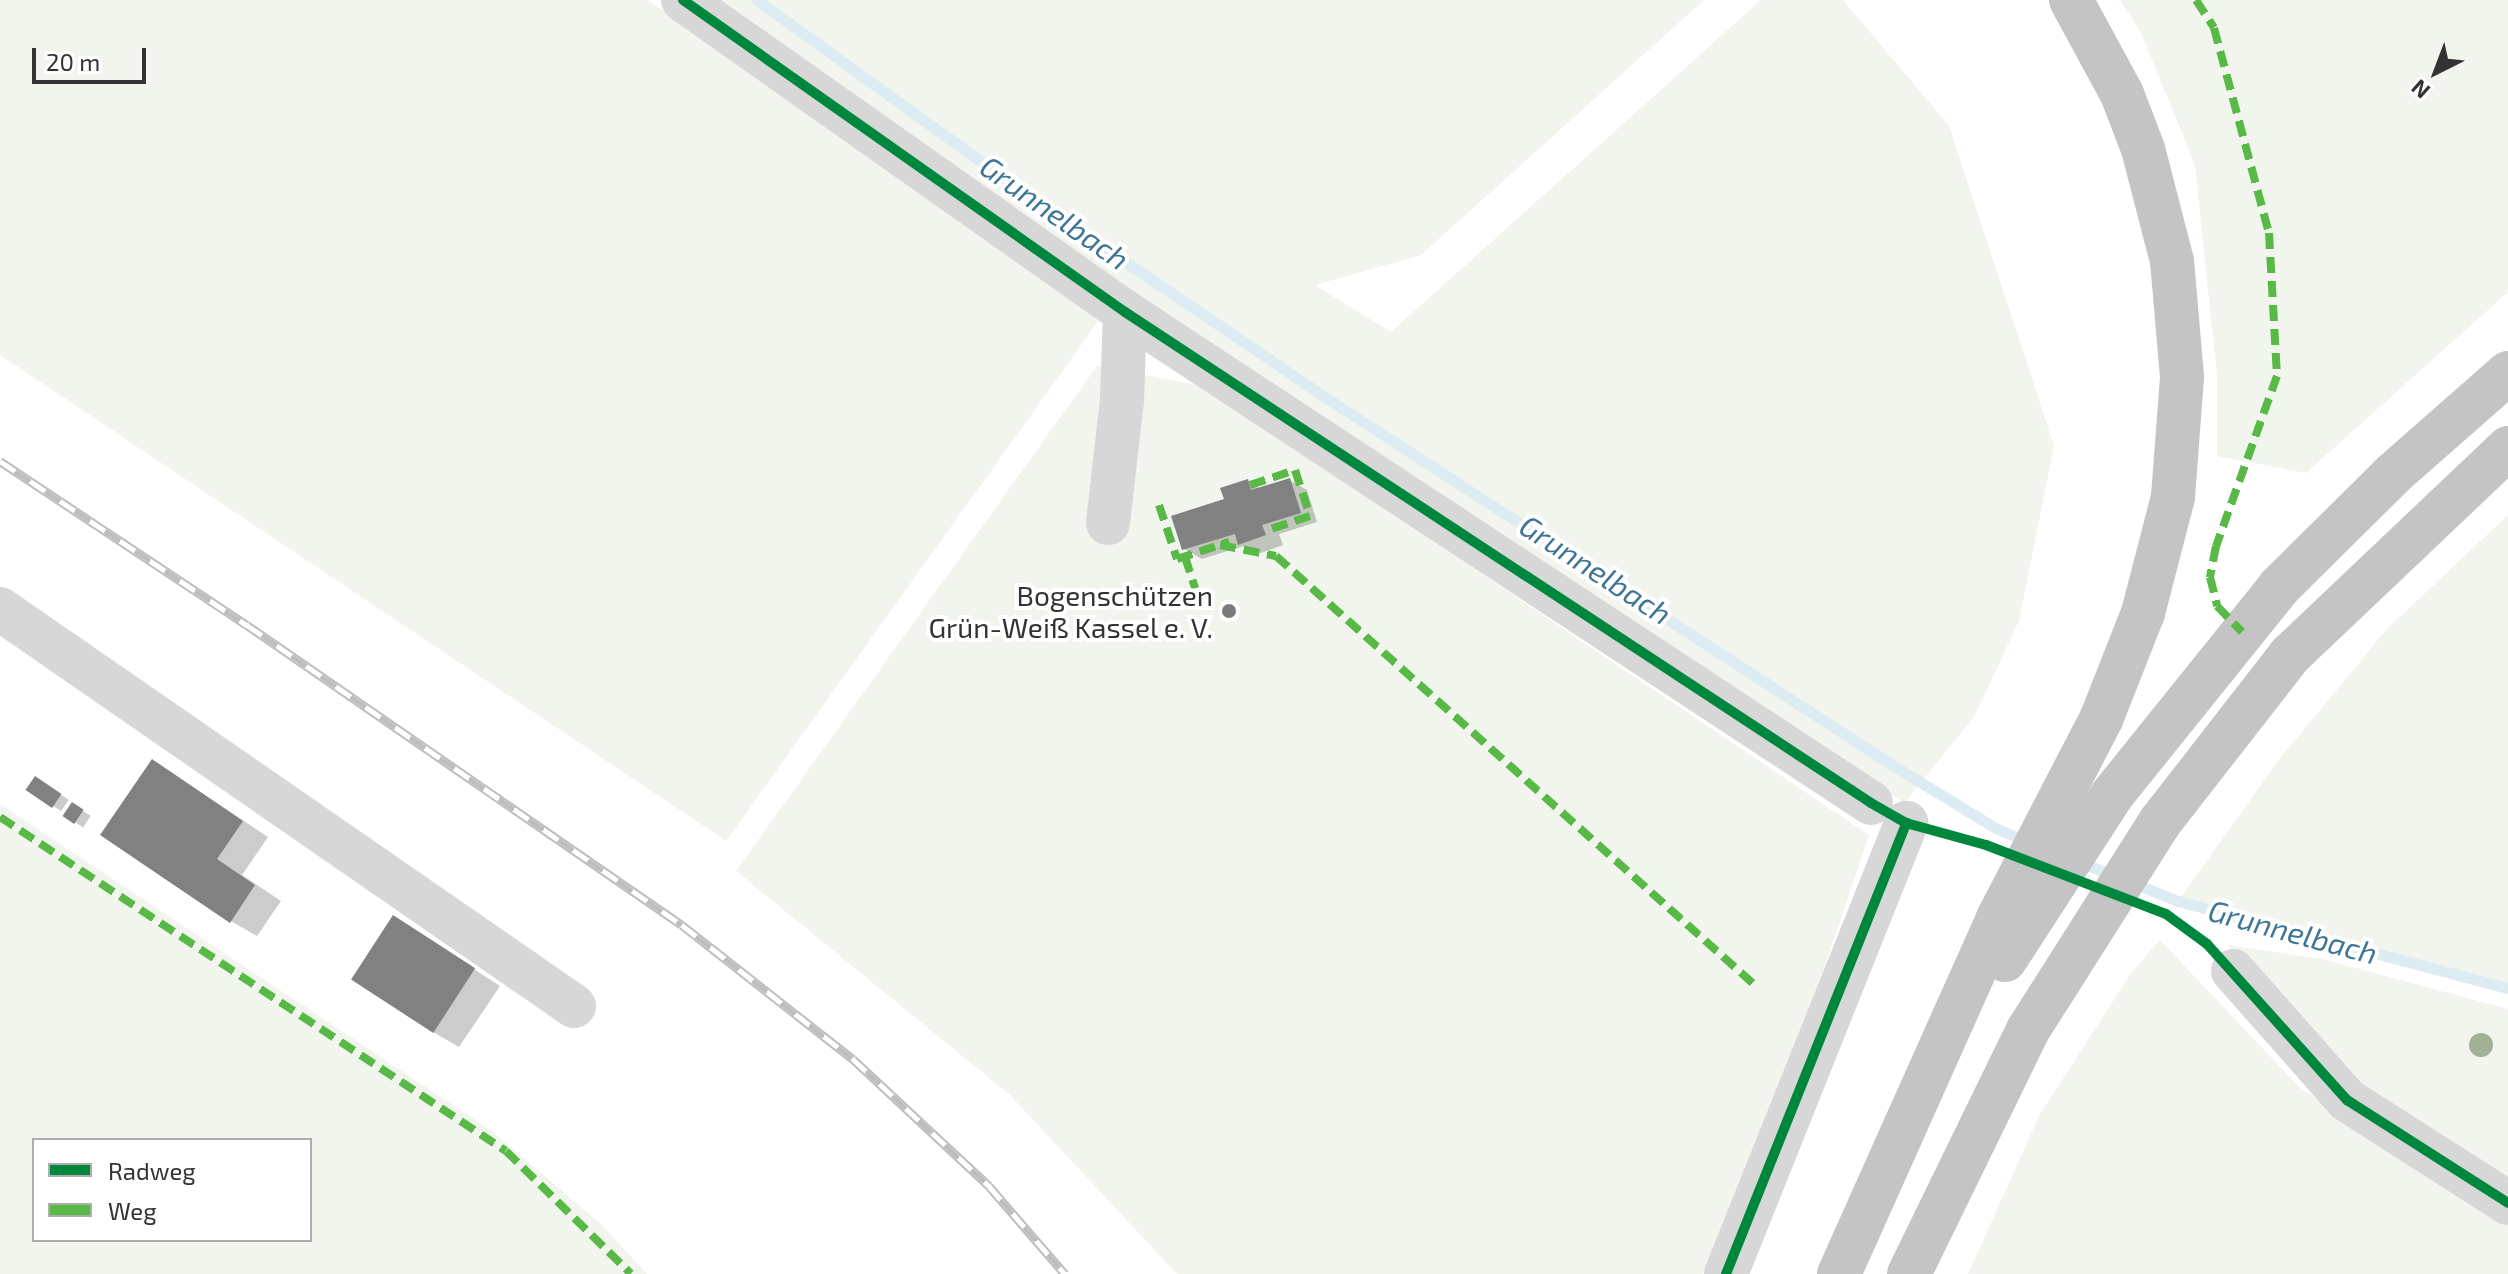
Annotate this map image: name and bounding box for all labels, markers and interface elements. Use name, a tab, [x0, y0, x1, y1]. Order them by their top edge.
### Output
scale bar	[36, 32, 150, 82]
north arrow	[2396, 32, 2476, 112]
text: 20 m	[46, 47, 100, 76]
text: N	[2405, 75, 2435, 105]
water label: Grunnelbach	[974, 148, 1136, 276]
water label: Grunnelbach	[1513, 507, 1679, 631]
place label: Bogenschützen Grün-Weiß Kassel e. V.	[927, 578, 1213, 644]
marker: Bogenschützen Grün-Weiß Kassel e. V.	[1220, 602, 1238, 620]
water label: Grunnelbach	[2205, 891, 2381, 971]
legend	[32, 1138, 312, 1242]
text: Radweg	[108, 1156, 196, 1185]
text: Weg	[108, 1196, 157, 1225]

